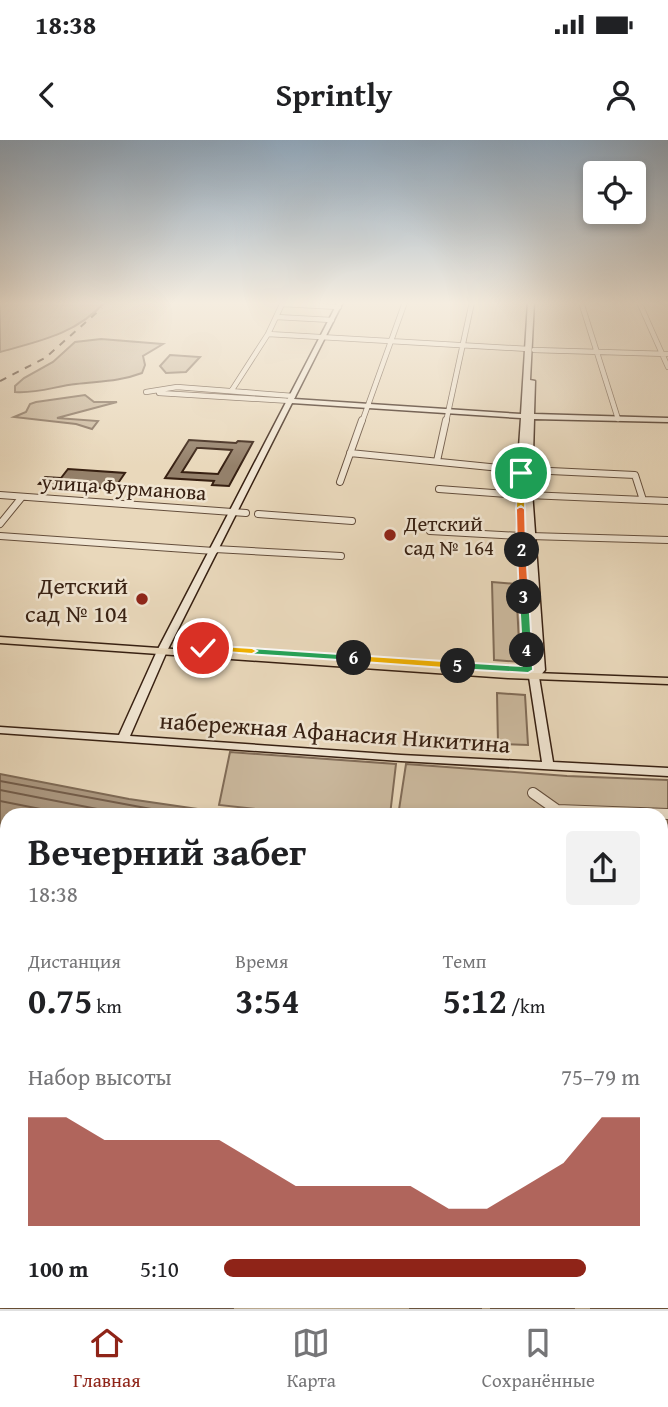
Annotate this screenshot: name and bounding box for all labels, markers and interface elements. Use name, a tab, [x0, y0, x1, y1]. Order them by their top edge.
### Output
text: 18:38	[35, 5, 96, 44]
text: Sprintly	[276, 71, 392, 118]
icon: back	[28, 76, 66, 114]
icon: person	[602, 76, 640, 114]
map controls	[583, 161, 646, 224]
button: locate	[583, 161, 646, 224]
pin	[491, 443, 551, 503]
icon: arrive	[502, 454, 540, 492]
street label: улица Фурманова	[40, 466, 207, 508]
place label: Детский сад № 164	[403, 508, 494, 563]
marker: Детский сад № 164	[382, 527, 398, 543]
pin: 2	[504, 532, 540, 568]
text: 2	[517, 535, 526, 563]
place label: Детский сад № 104	[25, 568, 128, 631]
pin: 3	[506, 580, 542, 615]
text: 3	[519, 582, 528, 610]
marker: Детский сад № 104	[134, 591, 150, 607]
pin	[173, 618, 233, 678]
icon: check	[184, 629, 222, 667]
pin: 4	[510, 632, 544, 668]
text: 4	[522, 635, 531, 663]
pin: 6	[336, 640, 372, 676]
text: 6	[349, 643, 358, 671]
pin: 5	[440, 648, 476, 684]
text: 5	[453, 651, 462, 679]
street label: набережная Афанасия Никитина	[158, 702, 512, 762]
text: Вечерний забег	[28, 823, 306, 879]
button: share	[566, 831, 640, 905]
text: 18:38	[28, 877, 78, 910]
text: Дистанция	[28, 947, 121, 975]
text: Время	[235, 947, 288, 975]
text: Темп	[443, 947, 487, 975]
text: 0.75	[28, 975, 92, 1026]
text: 3:54	[235, 975, 300, 1026]
text: 5:12	[443, 975, 507, 1026]
text: km	[92, 992, 122, 1020]
text: /km	[507, 992, 545, 1020]
text: Набор высоты	[28, 1060, 172, 1093]
text: 75–79 m	[561, 1060, 640, 1093]
text: 100 m	[28, 1252, 89, 1285]
text: 5:10	[140, 1252, 179, 1285]
tab: Главная	[73, 1324, 141, 1394]
tab: Карта	[287, 1324, 336, 1394]
tab: Сохранённые	[482, 1324, 595, 1394]

